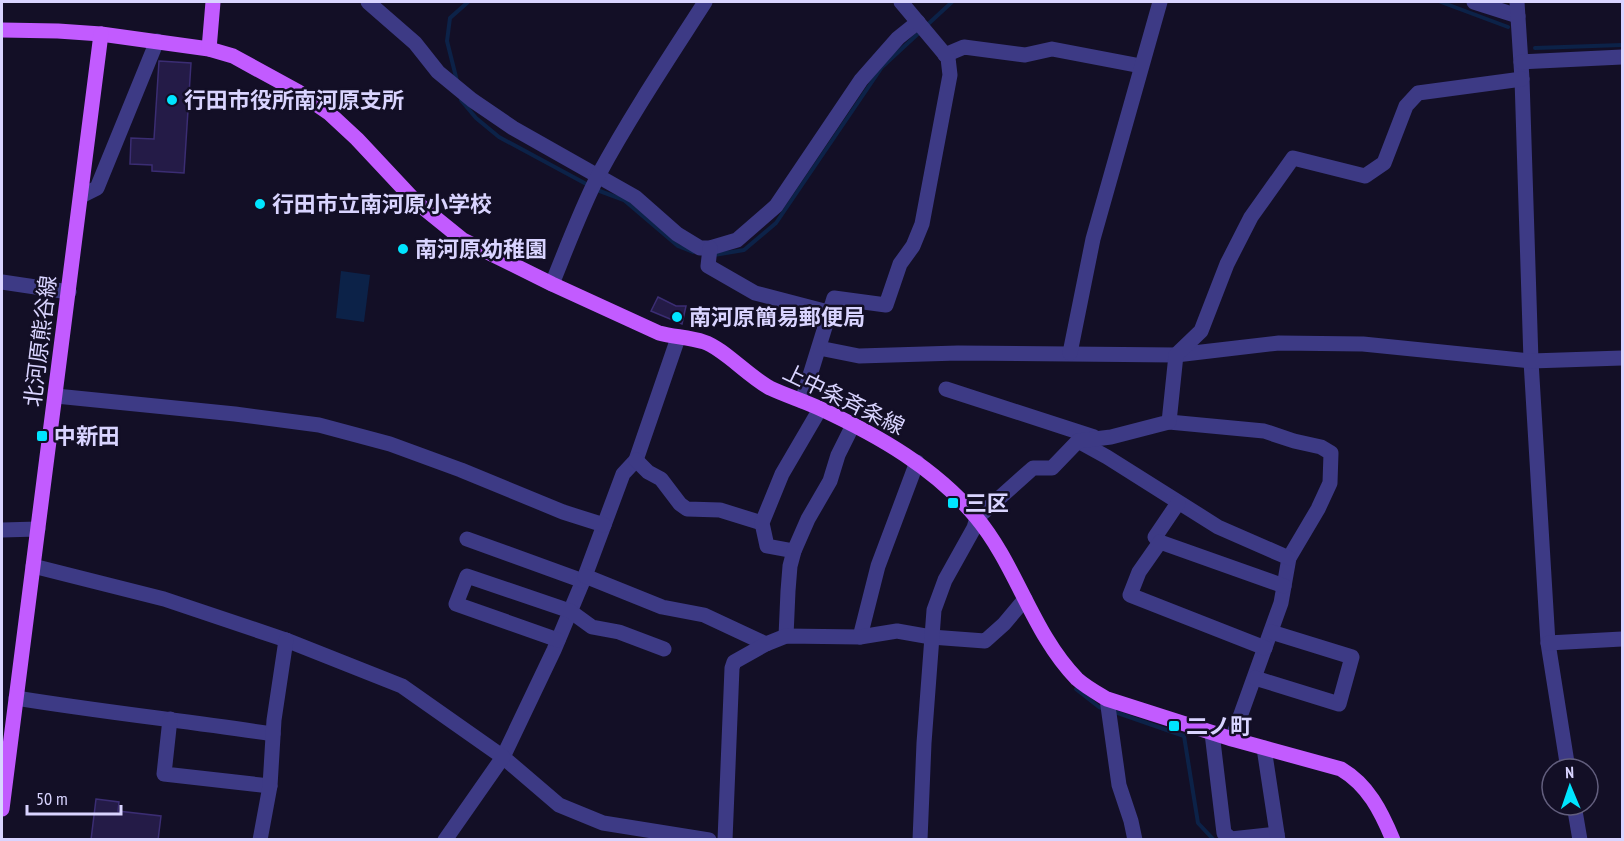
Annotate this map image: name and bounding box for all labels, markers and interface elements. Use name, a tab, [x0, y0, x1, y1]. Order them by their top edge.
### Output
place label: 行田市役所南河原支所	[184, 86, 404, 114]
marker: 行田市役所南河原支所	[165, 93, 179, 107]
place label: 行田市立南河原小学校	[272, 190, 492, 218]
marker: 行田市立南河原小学校	[253, 197, 267, 211]
place label: 南河原幼稚園	[415, 235, 547, 263]
marker: 南河原幼稚園	[396, 242, 410, 256]
street label: 北河原熊谷線	[18, 274, 62, 408]
place label: 南河原簡易郵便局	[689, 303, 865, 331]
marker: 南河原簡易郵便局	[670, 310, 684, 324]
street label: 上中条斉条線	[779, 357, 909, 441]
place label: 中新田	[54, 422, 120, 450]
marker: 中新田	[35, 429, 49, 443]
place label: 三区	[965, 489, 1009, 517]
marker: 三区	[946, 496, 960, 510]
place label: 二ノ町	[1186, 712, 1252, 740]
marker: 二ノ町	[1167, 719, 1181, 733]
north arrow	[1540, 757, 1600, 817]
text: N	[1565, 762, 1574, 782]
scale bar	[27, 778, 122, 816]
text: 50 m	[36, 787, 68, 810]

